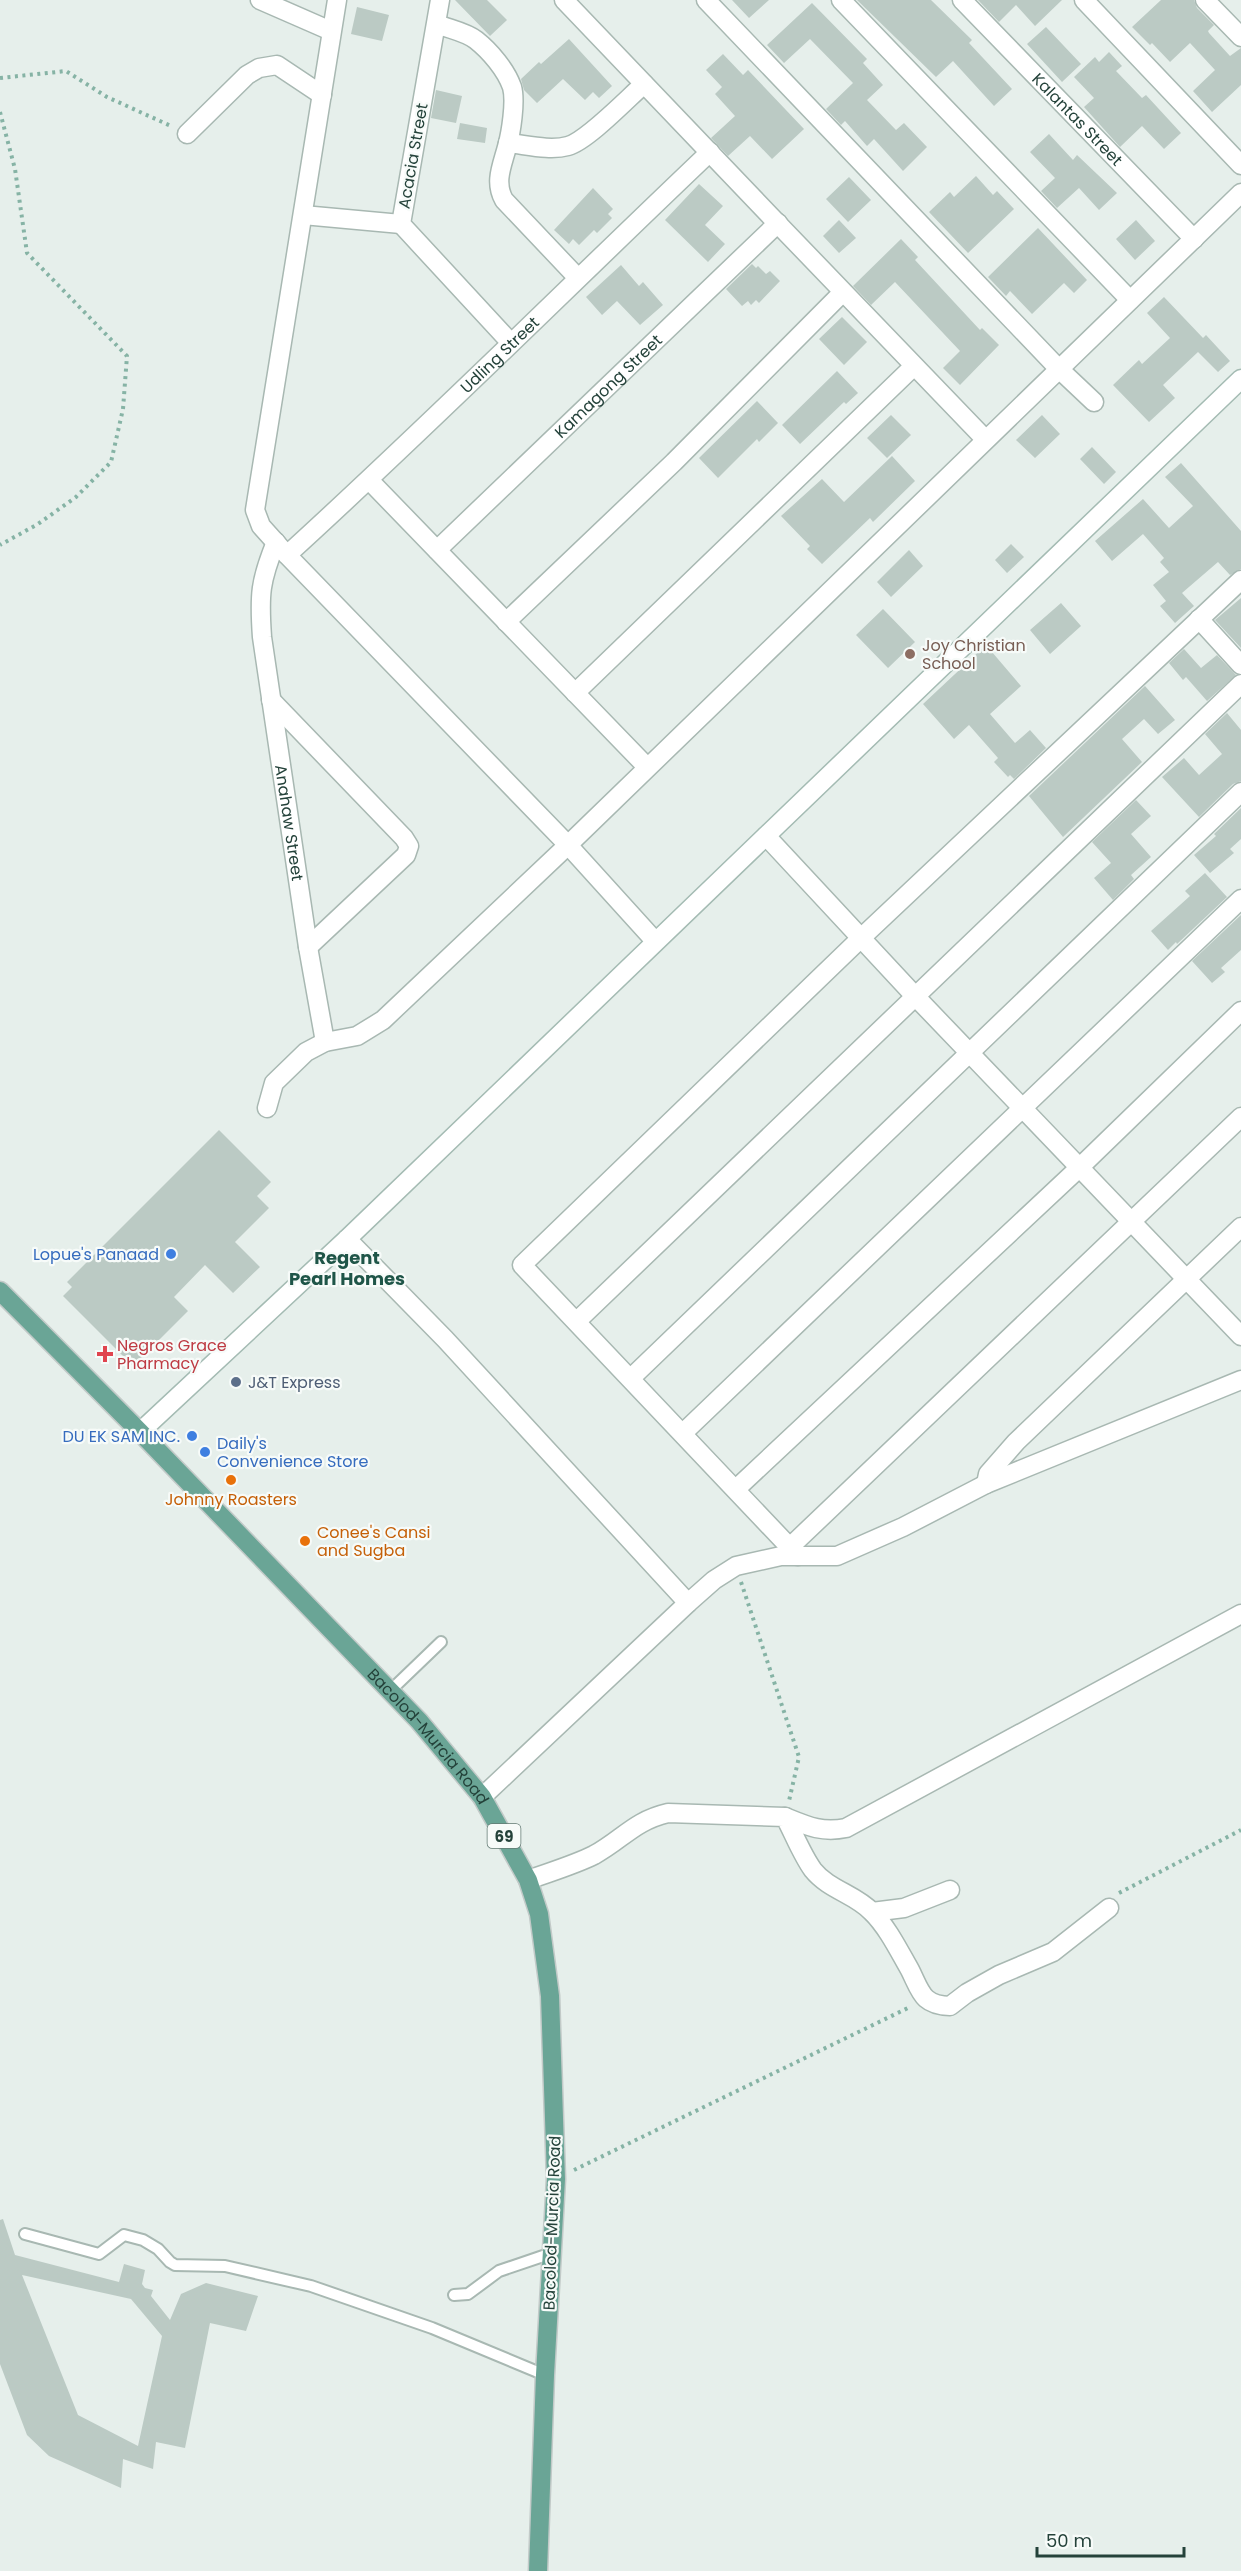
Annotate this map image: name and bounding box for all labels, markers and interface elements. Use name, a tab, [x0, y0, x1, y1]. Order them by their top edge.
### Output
street label: Kalantas Street	[1027, 67, 1128, 171]
street label: Acacia Street	[392, 101, 434, 211]
street label: Udling Street	[455, 311, 544, 398]
street label: Kamagong Street	[549, 329, 667, 443]
place label: Joy Christian School	[922, 634, 1026, 675]
marker: Joy Christian School	[903, 647, 917, 661]
street label: Anahaw Street	[270, 763, 310, 882]
place label: Lopue's Panaad	[33, 1243, 159, 1266]
district label: Regent Pearl Homes	[289, 1245, 405, 1291]
marker: Lopue's Panaad	[164, 1247, 178, 1261]
place label: Negros Grace Pharmacy	[117, 1334, 227, 1375]
marker: Negros Grace Pharmacy	[98, 1347, 112, 1361]
place label: J&T Express	[248, 1371, 341, 1394]
marker: J&T Express	[229, 1375, 243, 1389]
place label: DU EK SAM INC.	[62, 1425, 180, 1448]
marker: DU EK SAM INC.	[185, 1429, 199, 1443]
place label: Daily's Convenience Store	[217, 1432, 368, 1473]
marker: Daily's Convenience Store	[198, 1445, 212, 1459]
marker: Johnny Roasters	[224, 1473, 238, 1487]
place label: Johnny Roasters	[165, 1488, 297, 1511]
place label: Conee's Cansi and Sugba	[317, 1521, 431, 1562]
marker: Conee's Cansi and Sugba	[298, 1534, 312, 1548]
street label: Bacolod-Murcia Road	[362, 1663, 495, 1808]
road number: 69	[488, 1824, 520, 1848]
street label: Bacolod-Murcia Road	[537, 2135, 567, 2311]
scale bar	[1037, 2520, 1184, 2558]
text: 50 m	[1046, 2528, 1092, 2553]

